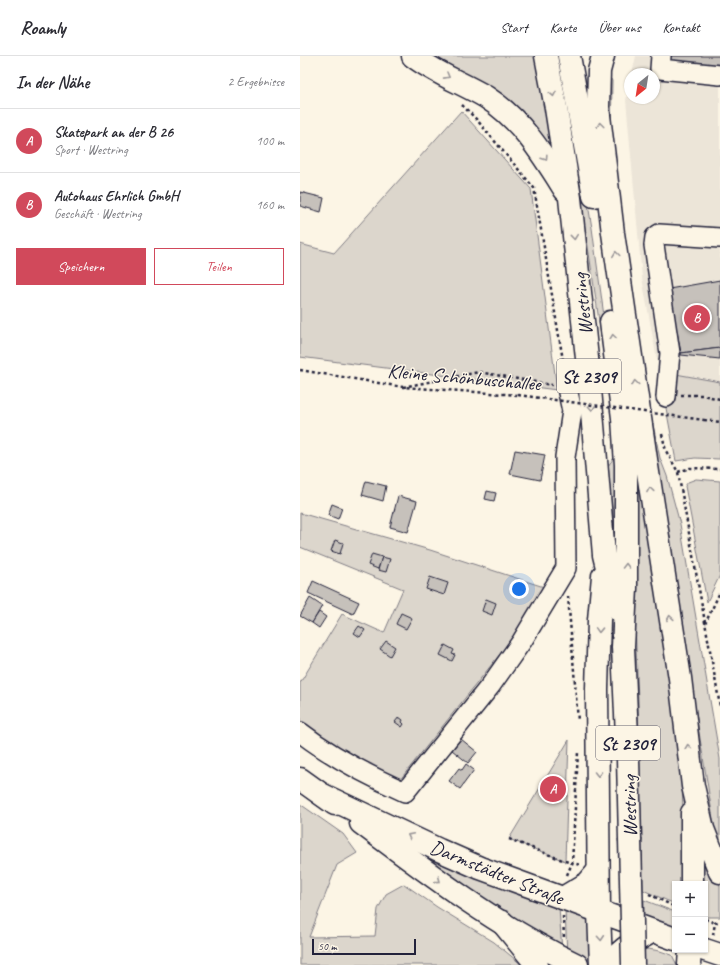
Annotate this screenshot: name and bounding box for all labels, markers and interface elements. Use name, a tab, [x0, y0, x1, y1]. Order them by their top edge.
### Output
text: Roamly	[20, 16, 66, 40]
text: Start	[500, 19, 528, 36]
text: Karte	[550, 19, 576, 36]
text: Über uns	[598, 19, 640, 36]
text: Kontakt	[662, 19, 700, 36]
north arrow	[624, 68, 660, 104]
one-way arrow	[443, 71, 450, 78]
text: In der Nähe	[16, 72, 89, 93]
text: 2 Ergebnisse	[228, 74, 284, 90]
one-way arrow	[548, 91, 557, 97]
one-way arrow	[596, 122, 605, 128]
text: Skatepark an der B 26	[54, 123, 173, 142]
text: A	[26, 133, 32, 149]
text: 100 m	[256, 133, 284, 149]
text: Sport · Westring	[54, 142, 128, 158]
one-way arrow	[540, 154, 548, 161]
text: Autohaus Ehrlich GmbH	[54, 187, 178, 206]
text: B	[26, 197, 32, 213]
text: 160 m	[256, 197, 284, 213]
text: Geschäft · Westring	[54, 206, 141, 222]
one-way arrow	[570, 234, 579, 240]
button: Speichern	[16, 248, 146, 285]
button: Teilen	[154, 248, 284, 285]
one-way arrow	[612, 251, 621, 257]
street label: Westring	[567, 270, 598, 336]
pin: B	[684, 303, 710, 333]
one-way arrow	[609, 334, 618, 340]
street label: Kleine Schönbuschallee	[386, 358, 543, 397]
road number: St 2309	[557, 359, 621, 393]
one-way arrow	[631, 380, 640, 386]
one-way arrow	[587, 405, 596, 411]
one-way arrow	[646, 487, 655, 493]
one-way arrow	[622, 563, 630, 569]
your location	[509, 579, 529, 599]
one-way arrow	[666, 615, 675, 621]
one-way arrow	[595, 627, 603, 633]
road number: St 2309	[596, 726, 660, 760]
one-way arrow	[684, 744, 693, 750]
one-way arrow	[594, 771, 602, 777]
street label: Westring	[616, 773, 643, 837]
pin: A	[540, 774, 566, 804]
one-way arrow	[406, 833, 414, 841]
street label: Darmstädter Straße	[427, 834, 568, 911]
one-way arrow	[434, 875, 441, 882]
map controls	[672, 881, 708, 953]
button: +	[672, 881, 708, 917]
button: −	[672, 917, 708, 953]
one-way arrow	[596, 935, 605, 941]
scale bar	[312, 937, 416, 956]
text: 50 m	[318, 939, 337, 953]

